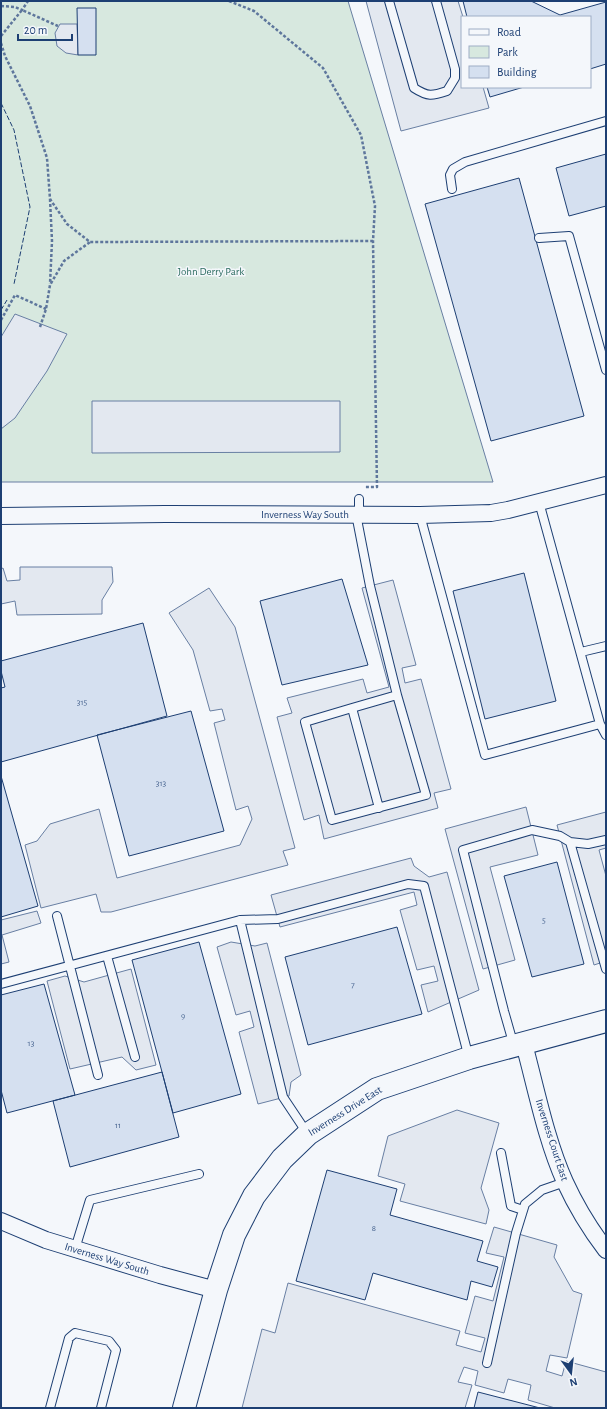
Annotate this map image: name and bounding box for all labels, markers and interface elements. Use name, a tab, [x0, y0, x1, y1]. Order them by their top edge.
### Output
scale bar	[18, 16, 72, 42]
legend	[461, 16, 591, 88]
text: 20 m	[24, 24, 47, 36]
text: Road	[497, 26, 521, 38]
text: Park	[497, 46, 518, 58]
text: Building	[497, 66, 537, 78]
park label: John Derry Park	[178, 266, 244, 277]
street label: Inverness Way South	[261, 509, 349, 520]
house number: 315	[77, 698, 88, 707]
house number: 313	[156, 779, 167, 788]
house number: 5	[542, 916, 546, 925]
house number: 7	[351, 981, 355, 990]
house number: 9	[181, 1012, 185, 1021]
house number: 13	[28, 1039, 35, 1048]
street label: Inverness Drive East	[306, 1084, 384, 1138]
street label: Inverness Court East	[534, 1098, 571, 1183]
house number: 11	[115, 1121, 121, 1130]
house number: 8	[372, 1224, 376, 1233]
street label: Inverness Way South	[63, 1241, 151, 1277]
north arrow	[551, 1353, 591, 1393]
text: N	[568, 1376, 579, 1388]

